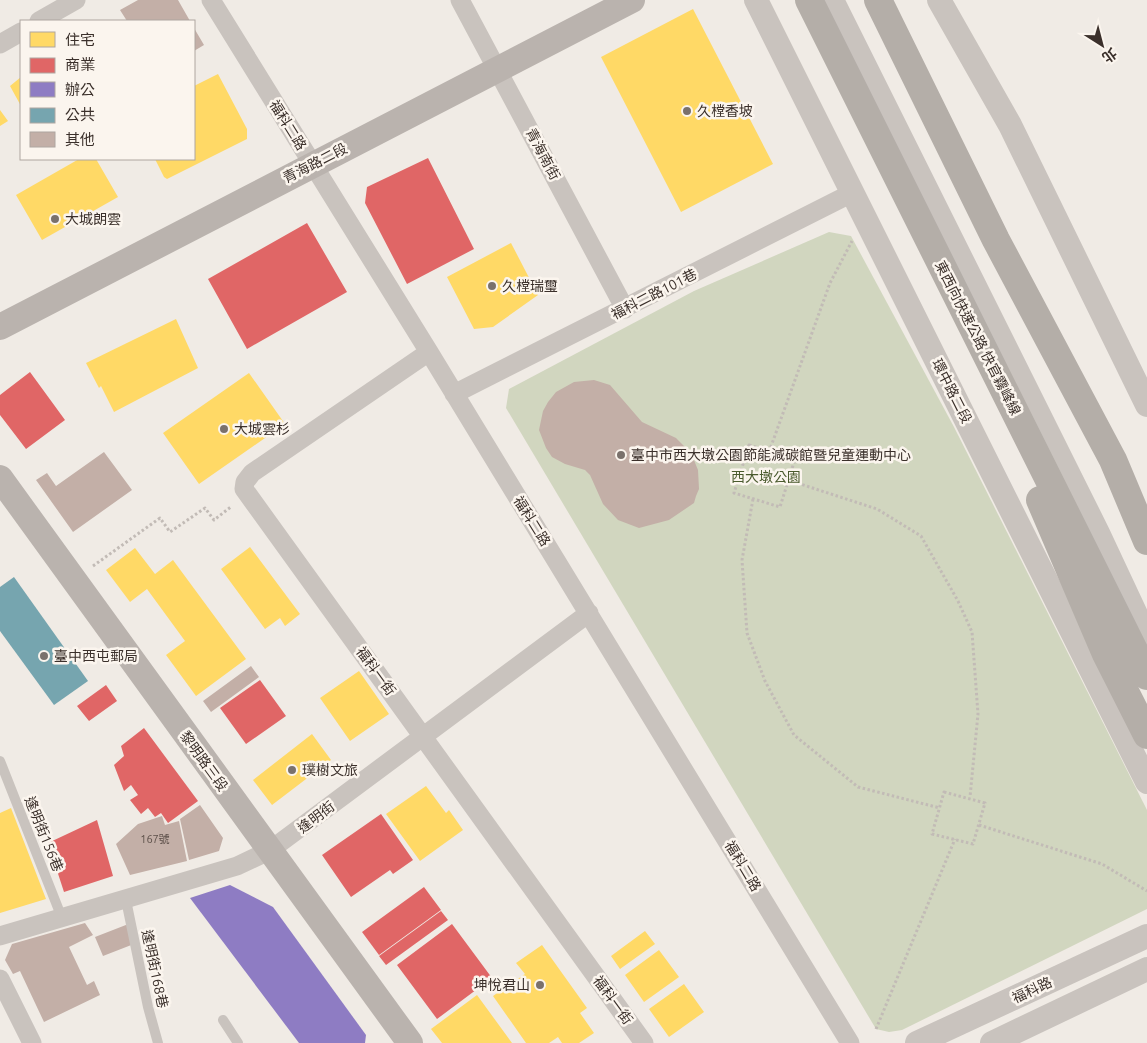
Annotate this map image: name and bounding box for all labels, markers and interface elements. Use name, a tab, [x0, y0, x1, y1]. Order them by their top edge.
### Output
legend	[20, 20, 195, 160]
north arrow	[1077, 20, 1127, 70]
text: 住宅	[65, 31, 95, 48]
text: 北	[1099, 45, 1120, 66]
text: 商業	[65, 56, 95, 73]
text: 辦公	[65, 81, 95, 98]
street label: 福科二路	[266, 97, 310, 153]
place label: 久樘香坡	[697, 103, 753, 119]
marker: 久樘香坡	[681, 105, 693, 117]
text: 公共	[65, 106, 95, 123]
street label: 青海南街	[523, 126, 563, 182]
text: 其他	[65, 131, 95, 148]
street label: 青海路二段	[280, 140, 350, 186]
place label: 大城朗雲	[65, 211, 121, 227]
marker: 大城朗雲	[49, 213, 61, 225]
street label: 東西向快速公路 快官霧峰線	[932, 258, 1024, 418]
street label: 福科二路101巷	[609, 266, 699, 322]
place label: 久樘瑞璽	[502, 278, 558, 294]
marker: 久樘瑞璽	[486, 280, 498, 292]
street label: 環中路二段	[929, 356, 975, 426]
place label: 大城雲杉	[234, 421, 290, 437]
marker: 大城雲杉	[218, 423, 230, 435]
place label: 臺中市西大墩公園節能減碳館暨兒童運動中心	[631, 447, 911, 463]
marker: 臺中市西大墩公園節能減碳館暨兒童運動中心	[615, 449, 627, 461]
park label: 西大墩公園	[731, 469, 801, 485]
street label: 福科二路	[510, 493, 554, 549]
street label: 福科一街	[353, 644, 399, 698]
place label: 臺中西屯郵局	[54, 648, 138, 664]
marker: 臺中西屯郵局	[38, 650, 50, 662]
street label: 黎明路三段	[177, 728, 231, 794]
place label: 璞樹文旅	[302, 762, 358, 778]
marker: 璞樹文旅	[286, 764, 298, 776]
street label: 逢明街156巷	[22, 794, 66, 874]
street label: 逢明街	[294, 798, 338, 836]
house number: 167號	[140, 833, 170, 845]
street label: 福科二路	[722, 838, 764, 894]
street label: 逢明街168巷	[139, 928, 171, 1010]
street label: 福科一街	[590, 973, 636, 1027]
street label: 福科路	[1010, 974, 1054, 1006]
place label: 坤悅君山	[474, 977, 530, 993]
marker: 坤悅君山	[534, 979, 546, 991]

